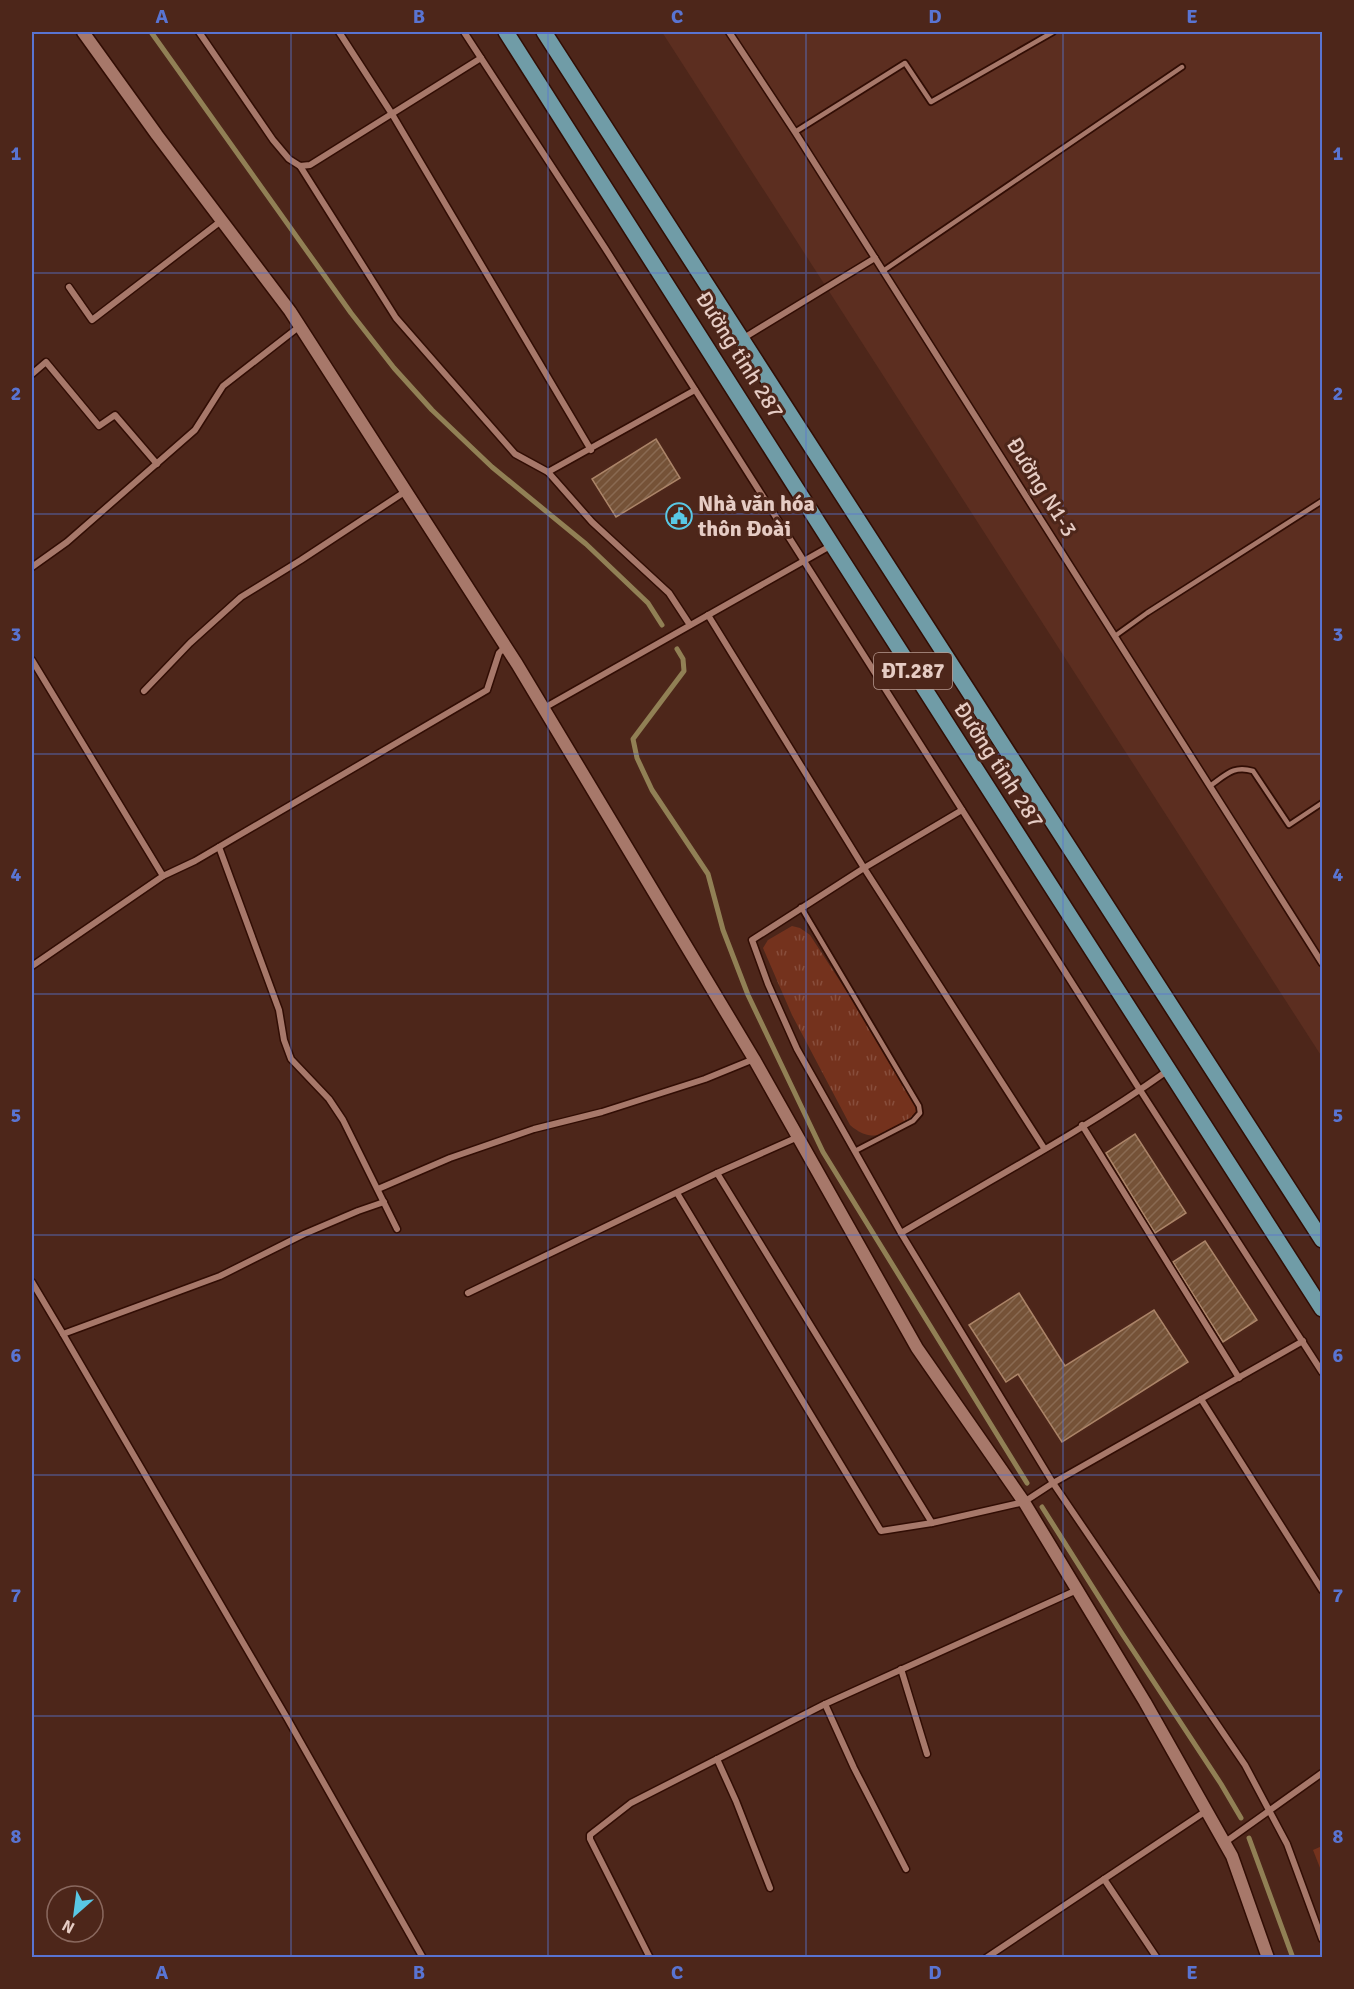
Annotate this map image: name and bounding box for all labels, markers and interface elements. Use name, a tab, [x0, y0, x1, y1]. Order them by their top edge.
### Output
text: A	[156, 4, 169, 29]
text: B	[413, 4, 425, 29]
text: C	[671, 4, 683, 29]
text: D	[928, 4, 942, 29]
text: E	[1186, 4, 1198, 29]
text: 1	[11, 141, 22, 166]
text: 1	[1333, 141, 1344, 166]
street label: Đường tỉnh 287	[690, 286, 790, 424]
text: 2	[11, 381, 21, 406]
text: 2	[1333, 381, 1343, 406]
street label: Đường N1-3	[1001, 432, 1083, 542]
place label: Nhà văn hóa thôn Đoài	[697, 490, 815, 542]
public building icon: Nhà văn hóa thôn Đoài	[664, 501, 694, 531]
text: 3	[11, 622, 21, 647]
text: 3	[1333, 622, 1343, 647]
road number: ĐT.287	[874, 653, 952, 689]
street label: Đường tỉnh 287	[948, 697, 1050, 833]
text: 4	[11, 862, 22, 887]
text: 4	[1333, 862, 1344, 887]
text: 5	[11, 1103, 21, 1128]
text: 5	[1333, 1103, 1343, 1128]
text: 6	[11, 1343, 22, 1368]
text: 6	[1333, 1343, 1344, 1368]
text: 7	[11, 1583, 22, 1608]
text: 7	[1333, 1583, 1344, 1608]
text: 8	[11, 1824, 22, 1849]
text: 8	[1333, 1824, 1344, 1849]
north arrow	[45, 1884, 105, 1944]
text: N	[59, 1915, 78, 1938]
text: A	[156, 1960, 169, 1985]
text: B	[413, 1960, 425, 1985]
text: C	[671, 1960, 683, 1985]
text: D	[928, 1960, 942, 1985]
text: E	[1186, 1960, 1198, 1985]

